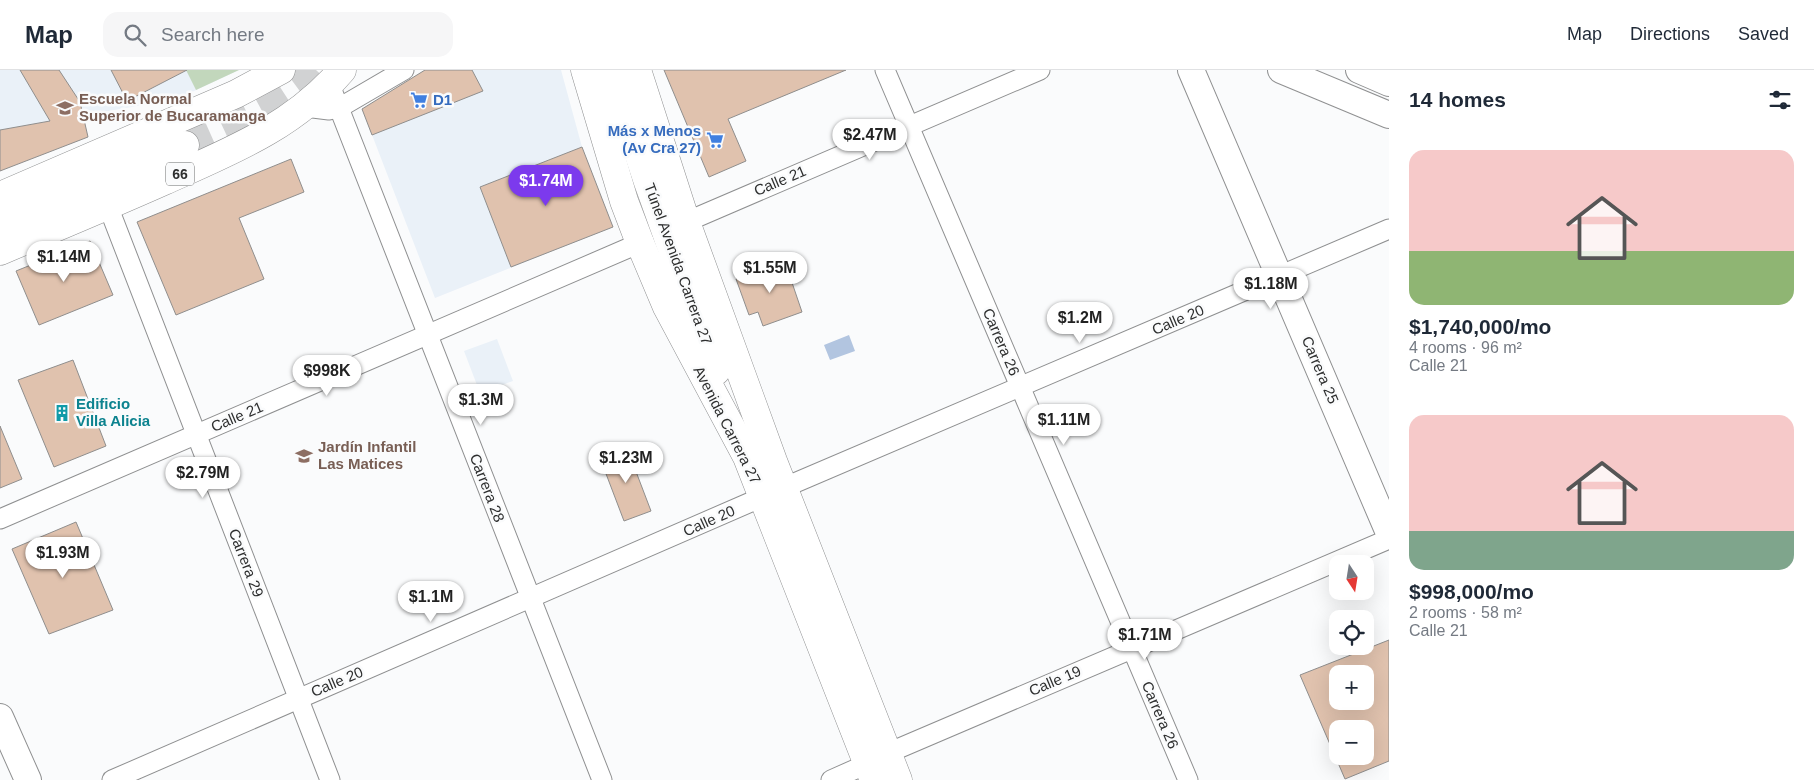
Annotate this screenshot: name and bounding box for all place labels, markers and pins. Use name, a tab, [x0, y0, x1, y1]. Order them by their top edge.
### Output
place label: Escuela Normal Superior de Bucaramanga	[79, 90, 266, 124]
supermarket icon: D1	[409, 90, 429, 110]
place label: D1	[433, 91, 452, 108]
school or university icon: Escuela Normal Superior de Bucaramanga	[55, 98, 75, 118]
pin: $2.47M	[829, 118, 911, 161]
place label: Más x Menos (Av Cra 27)	[608, 122, 701, 156]
supermarket icon: Más x Menos (Av Cra 27)	[705, 130, 725, 150]
pin: $1.74M	[505, 164, 587, 207]
pin: $1.14M	[23, 240, 105, 283]
pin: $1.55M	[729, 252, 811, 294]
pin: $1.18M	[1230, 268, 1312, 310]
pin: $1.2M	[1045, 302, 1115, 344]
pin: $998K	[292, 354, 362, 397]
pin: $1.3M	[446, 384, 516, 426]
place label: Edificio Villa Alicia	[76, 395, 151, 429]
building icon: Edificio Villa Alicia	[52, 403, 72, 423]
pin: $1.11M	[1023, 404, 1105, 446]
place label: Jardín Infantil Las Matices	[318, 438, 416, 472]
pin: $1.23M	[585, 442, 667, 484]
school or university icon: Jardín Infantil Las Matices	[294, 446, 314, 466]
pin: $2.79M	[162, 456, 244, 499]
pin: $1.93M	[22, 536, 104, 579]
pin: $1.1M	[396, 580, 466, 623]
pin: $1.71M	[1104, 618, 1186, 661]

